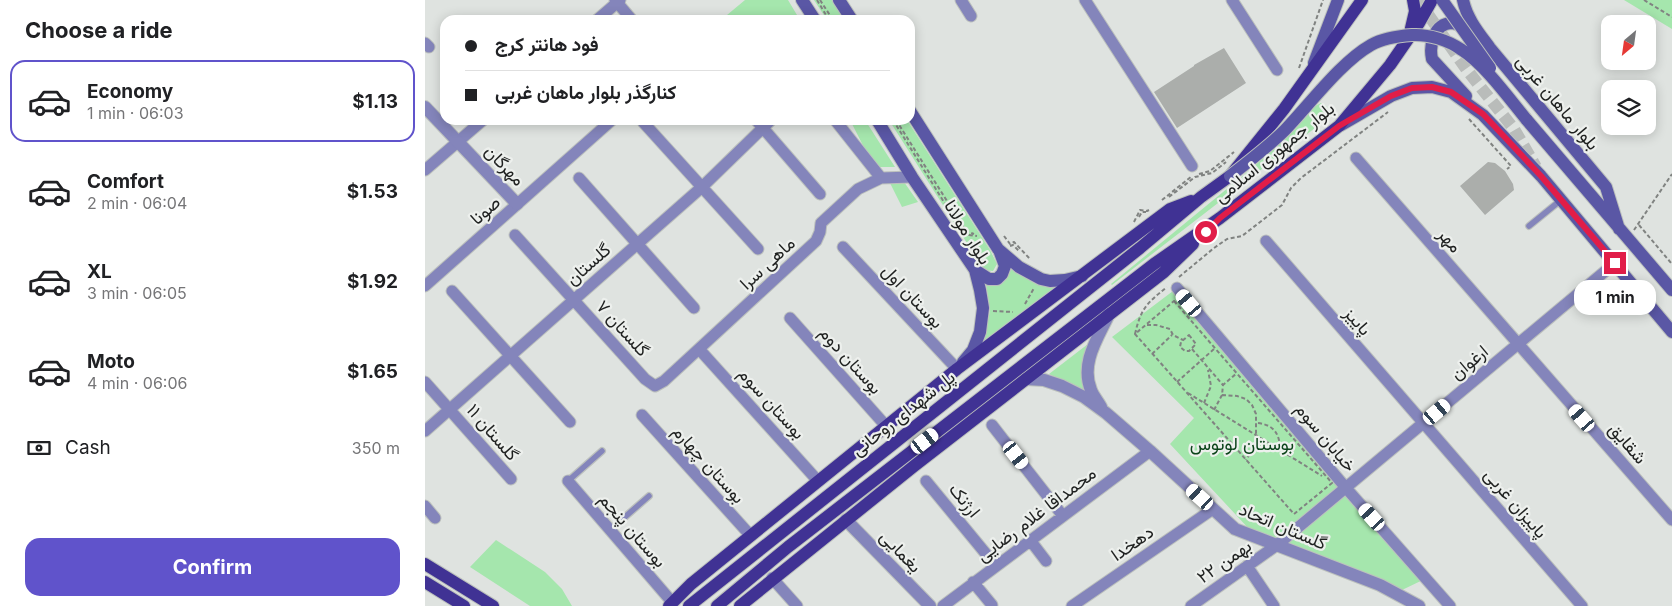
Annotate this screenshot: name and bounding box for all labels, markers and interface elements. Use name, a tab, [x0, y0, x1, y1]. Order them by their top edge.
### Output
north arrow	[1601, 15, 1656, 70]
map controls	[1601, 15, 1656, 135]
text: Choose a ride	[25, 17, 173, 43]
text: فود هانتر کرج	[495, 33, 599, 56]
street label: بلوار ماهان غربی	[1511, 50, 1604, 154]
icon: car	[27, 79, 72, 124]
text: Economy	[87, 80, 173, 103]
button: layers	[1601, 80, 1656, 135]
text: کنارگذر بلوار ماهان غربی	[495, 81, 677, 104]
text: $1.13	[352, 90, 398, 113]
street label: بلوار جمهوری اسلامی	[1210, 97, 1339, 208]
text: 1 min · 06:03	[87, 103, 184, 123]
street label: مهرگان	[480, 140, 529, 191]
icon: car	[27, 169, 72, 214]
text: Comfort	[87, 170, 164, 193]
text: $1.53	[347, 180, 398, 203]
street label: صونا	[466, 191, 505, 230]
text: 2 min · 06:04	[87, 193, 187, 213]
street label: بلوار مولانا	[939, 196, 996, 269]
route start	[1195, 221, 1217, 243]
street label: مهر	[1432, 223, 1466, 257]
street label: ماهی سرا	[735, 232, 800, 294]
street label: گلستان	[561, 239, 615, 289]
route end	[1604, 252, 1626, 274]
icon: car	[27, 259, 72, 304]
text: XL	[87, 260, 112, 283]
street label: بوستان اول	[877, 260, 948, 333]
text: $1.92	[347, 270, 398, 293]
callout: 1 min	[1574, 280, 1656, 316]
text: 3 min · 06:05	[87, 283, 187, 303]
car	[1173, 287, 1204, 319]
text: 1 min	[1595, 287, 1635, 307]
street label: گلستان ۷	[592, 296, 654, 360]
street label: پاییز	[1338, 302, 1376, 341]
street label: بوستان دوم	[814, 322, 887, 399]
street label: ارغوان	[1446, 340, 1493, 385]
icon: car	[27, 349, 72, 394]
text: Moto	[87, 350, 135, 373]
text: $1.65	[347, 360, 398, 383]
street label: بوستان سوم	[733, 363, 810, 445]
street label: پل شهدای روحانی	[847, 366, 960, 461]
text: 4 min · 06:06	[87, 373, 187, 393]
car	[1420, 397, 1453, 427]
street label: خیابان سوم	[1290, 398, 1361, 477]
street label: گلستان ۱۱	[463, 399, 523, 465]
car	[1566, 402, 1597, 434]
street label: شقایق	[1604, 418, 1651, 468]
street label: بوستان چهارم	[667, 421, 749, 509]
car	[908, 426, 941, 456]
park label: بوستان لوتوس	[1190, 433, 1294, 455]
icon: cash	[25, 434, 53, 462]
text: Cash	[65, 436, 111, 459]
text: 350 m	[352, 438, 400, 458]
car	[1000, 439, 1031, 471]
street label: محمداقا غلام رضایی	[972, 462, 1101, 567]
street label: پاییزان غربی	[1479, 464, 1552, 543]
street label: ارژنک	[944, 479, 985, 522]
car	[1183, 481, 1216, 513]
street label: بوستان پنجم	[593, 489, 671, 573]
street label: گلستان اتحاد	[1236, 498, 1330, 554]
car	[1356, 501, 1387, 533]
street label: دهخدا	[1107, 521, 1157, 565]
street label: یغمایی	[875, 525, 926, 577]
street label: ۲۲ بهمن	[1193, 535, 1256, 588]
button: Confirm	[25, 538, 400, 596]

